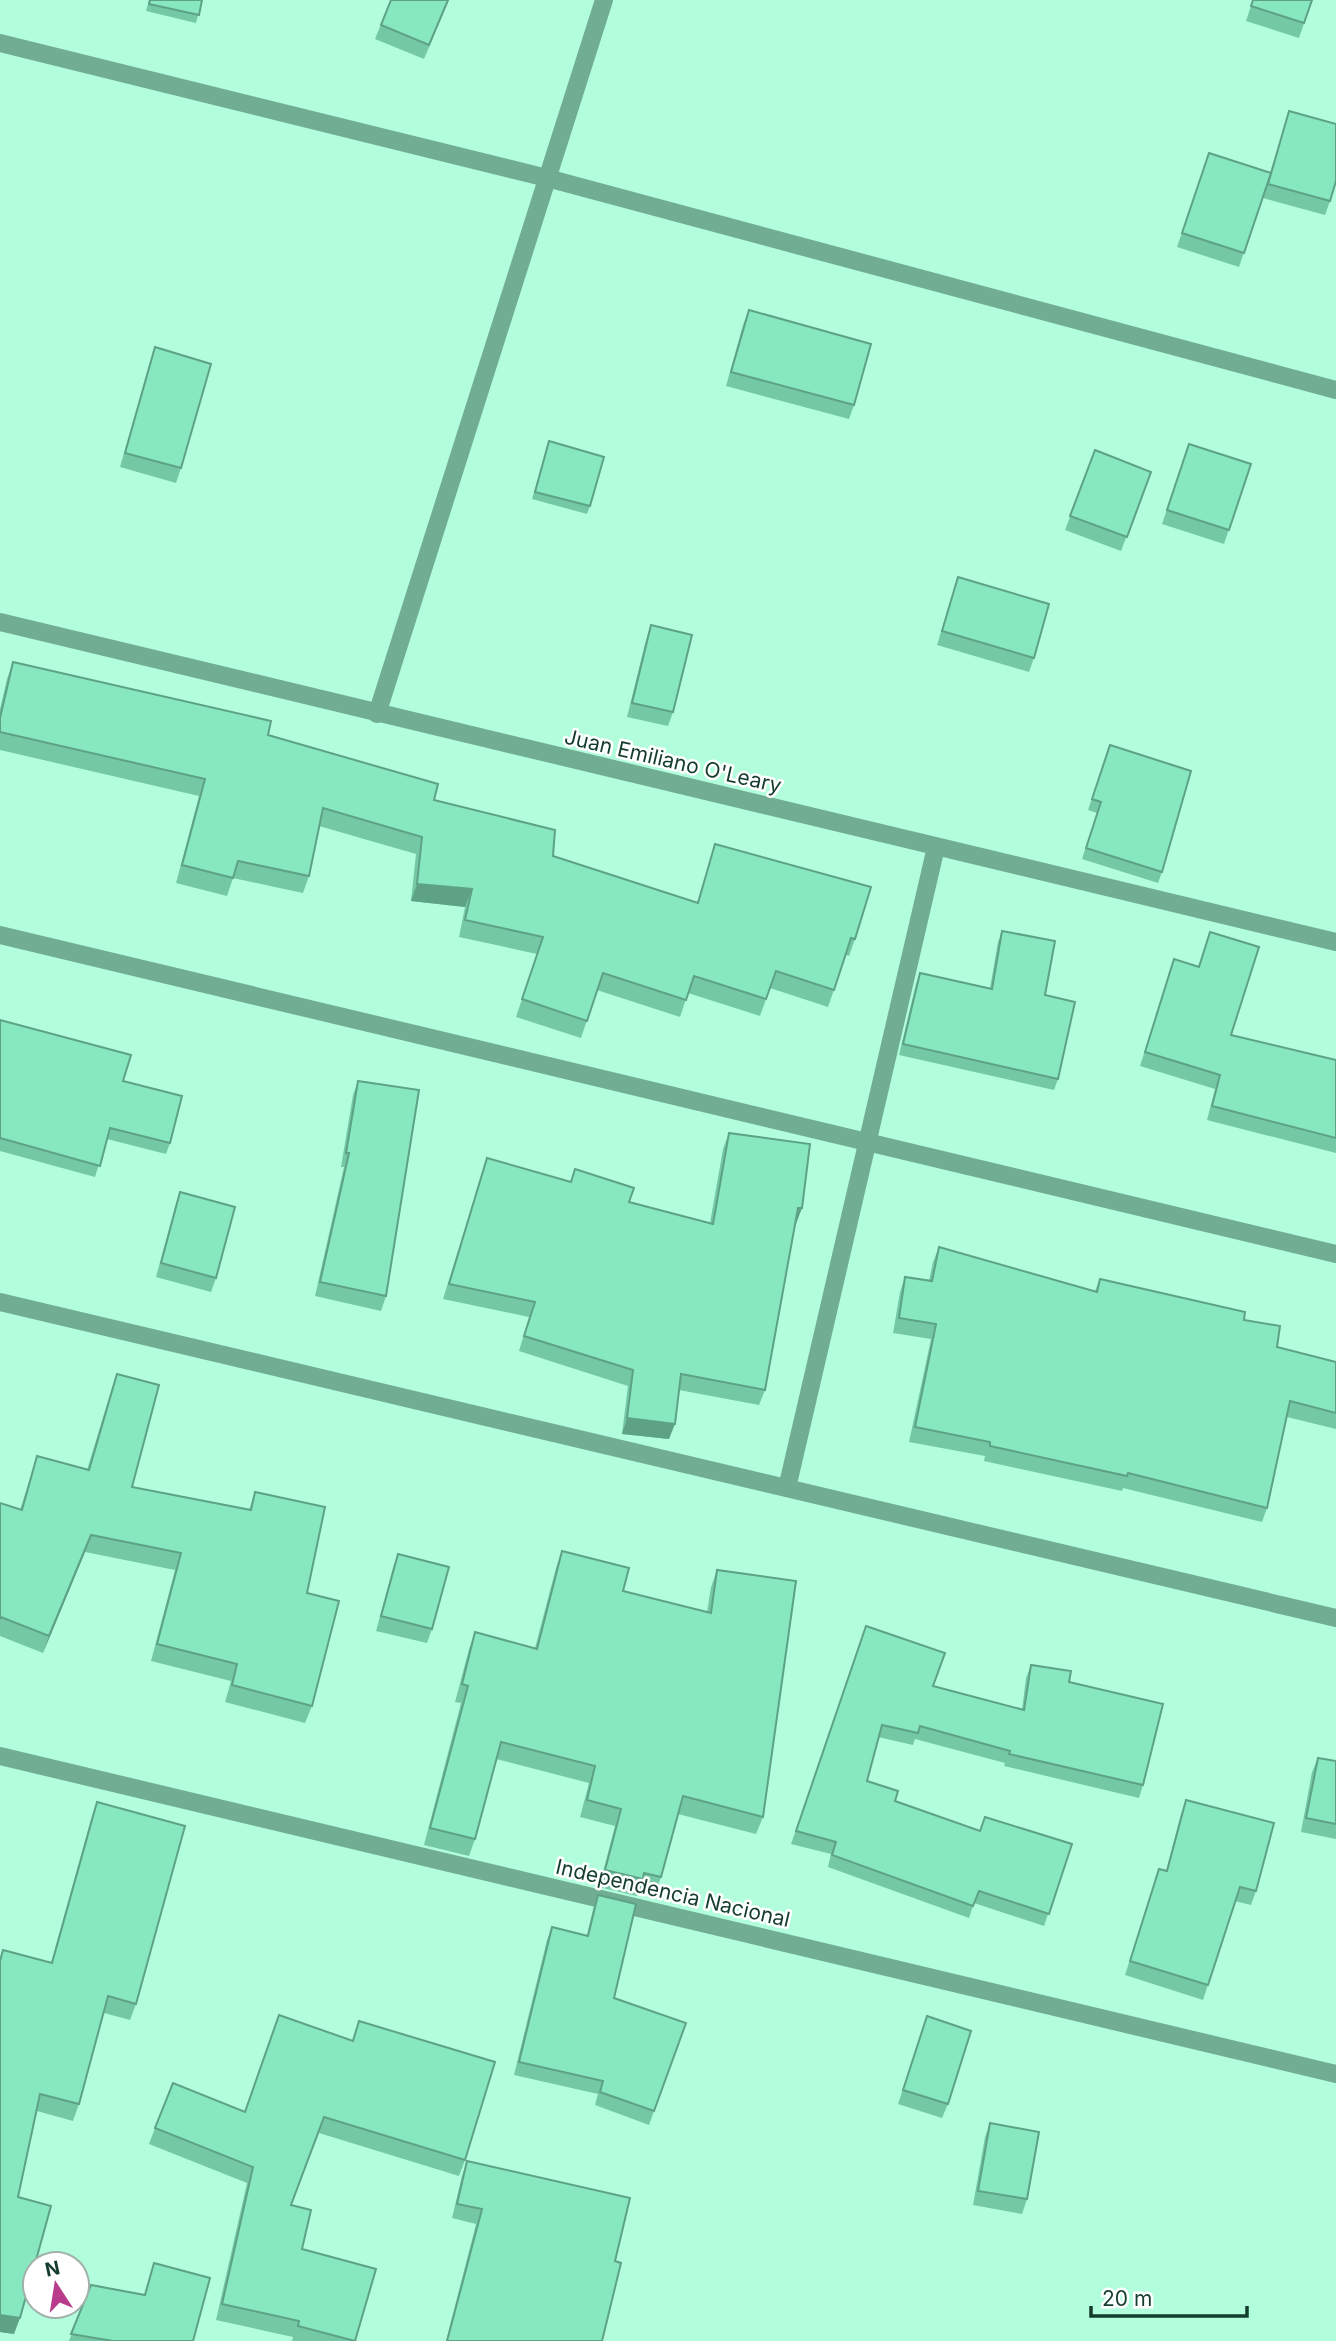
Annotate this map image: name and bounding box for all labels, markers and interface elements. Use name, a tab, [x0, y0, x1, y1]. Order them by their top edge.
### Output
street label: Juan Emiliano O'Leary	[562, 724, 784, 798]
street label: Independencia Nacional	[553, 1854, 793, 1932]
north arrow	[21, 2250, 91, 2320]
text: N	[43, 2256, 62, 2282]
scale bar	[1091, 2274, 1247, 2318]
text: 20 m	[1102, 2286, 1152, 2311]

